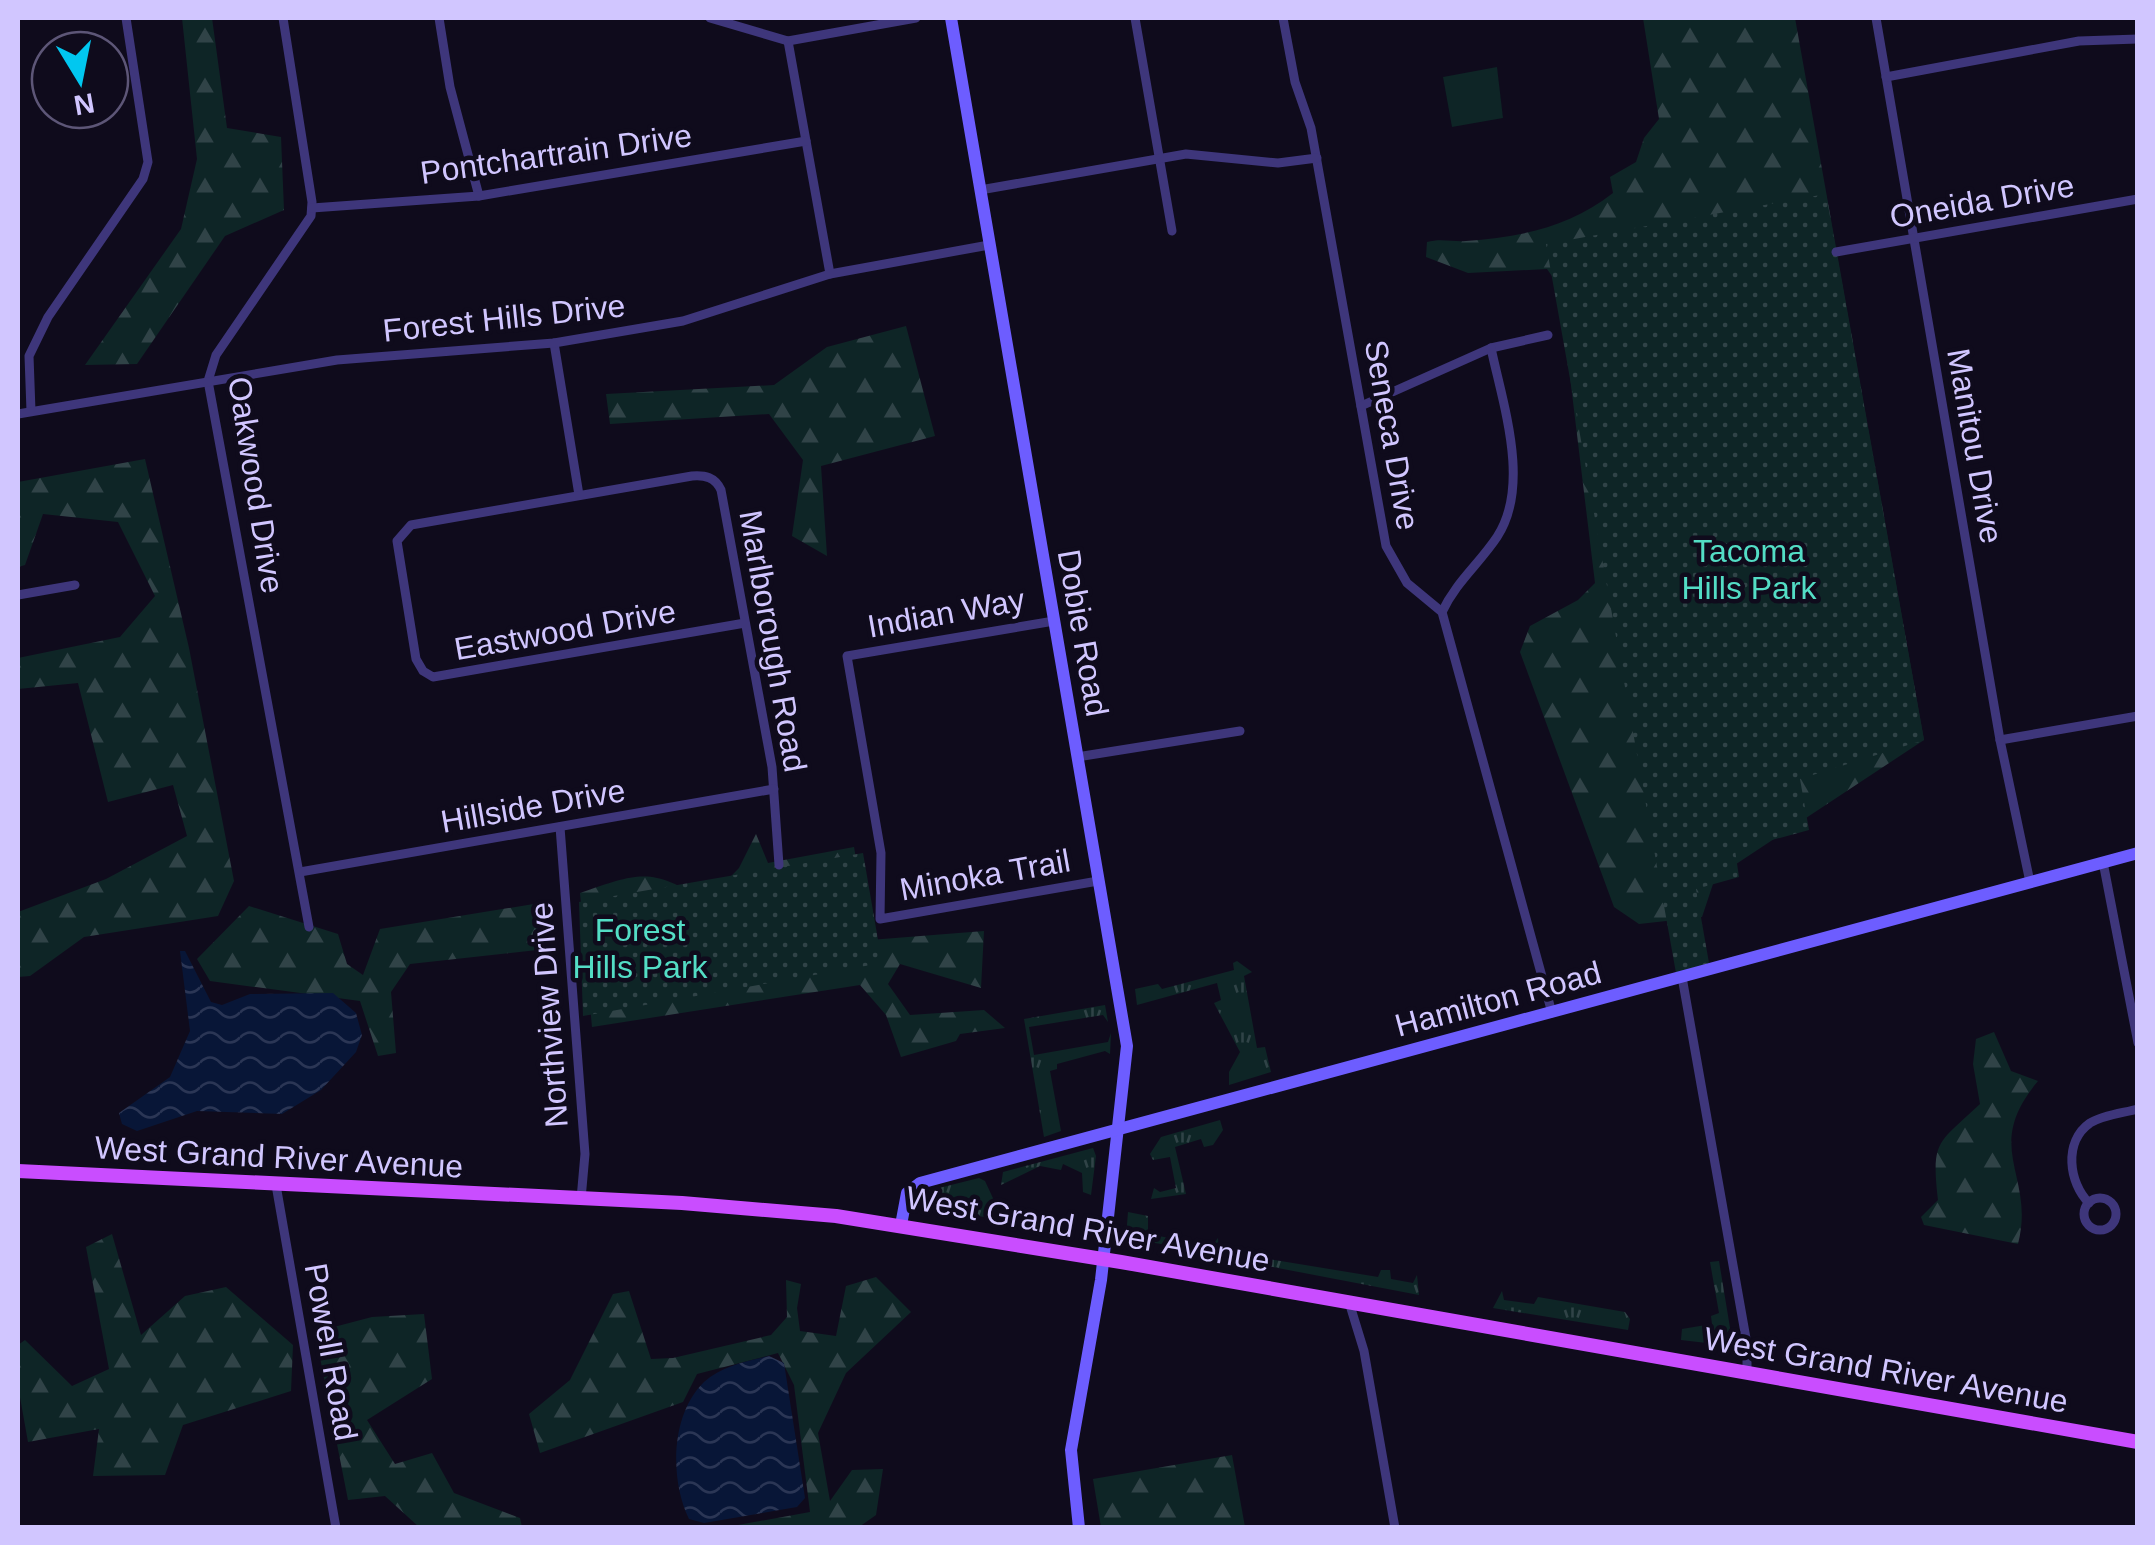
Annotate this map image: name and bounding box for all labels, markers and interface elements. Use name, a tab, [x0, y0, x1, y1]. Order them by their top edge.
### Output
north arrow	[30, 30, 130, 130]
text: N	[72, 87, 97, 121]
street label: Pontchartrain Drive	[418, 117, 694, 191]
street label: Oneida Drive	[1887, 167, 2077, 235]
street label: Forest Hills Drive	[381, 287, 627, 349]
street label: Seneca Drive	[1358, 337, 1426, 533]
street label: Manitou Drive	[1940, 346, 2010, 546]
street label: Oakwood Drive	[221, 374, 291, 596]
street label: Marlborough Road	[732, 507, 814, 775]
park label: Tacoma Hills Park	[1681, 533, 1818, 606]
street label: Dobie Road	[1051, 547, 1115, 719]
street label: Indian Way	[865, 581, 1027, 645]
street label: Eastwood Drive	[452, 593, 678, 667]
street label: Hillside Drive	[438, 772, 628, 840]
street label: Minoka Trail	[897, 842, 1073, 908]
street label: Northview Drive	[523, 901, 575, 1129]
park label: Forest Hills Park	[572, 912, 709, 985]
street label: Hamilton Road	[1391, 954, 1605, 1044]
street label: West Grand River Avenue	[94, 1129, 464, 1185]
street label: West Grand River Avenue	[903, 1179, 1273, 1279]
street label: Powell Road	[298, 1260, 364, 1444]
street label: West Grand River Avenue	[1701, 1320, 2071, 1420]

